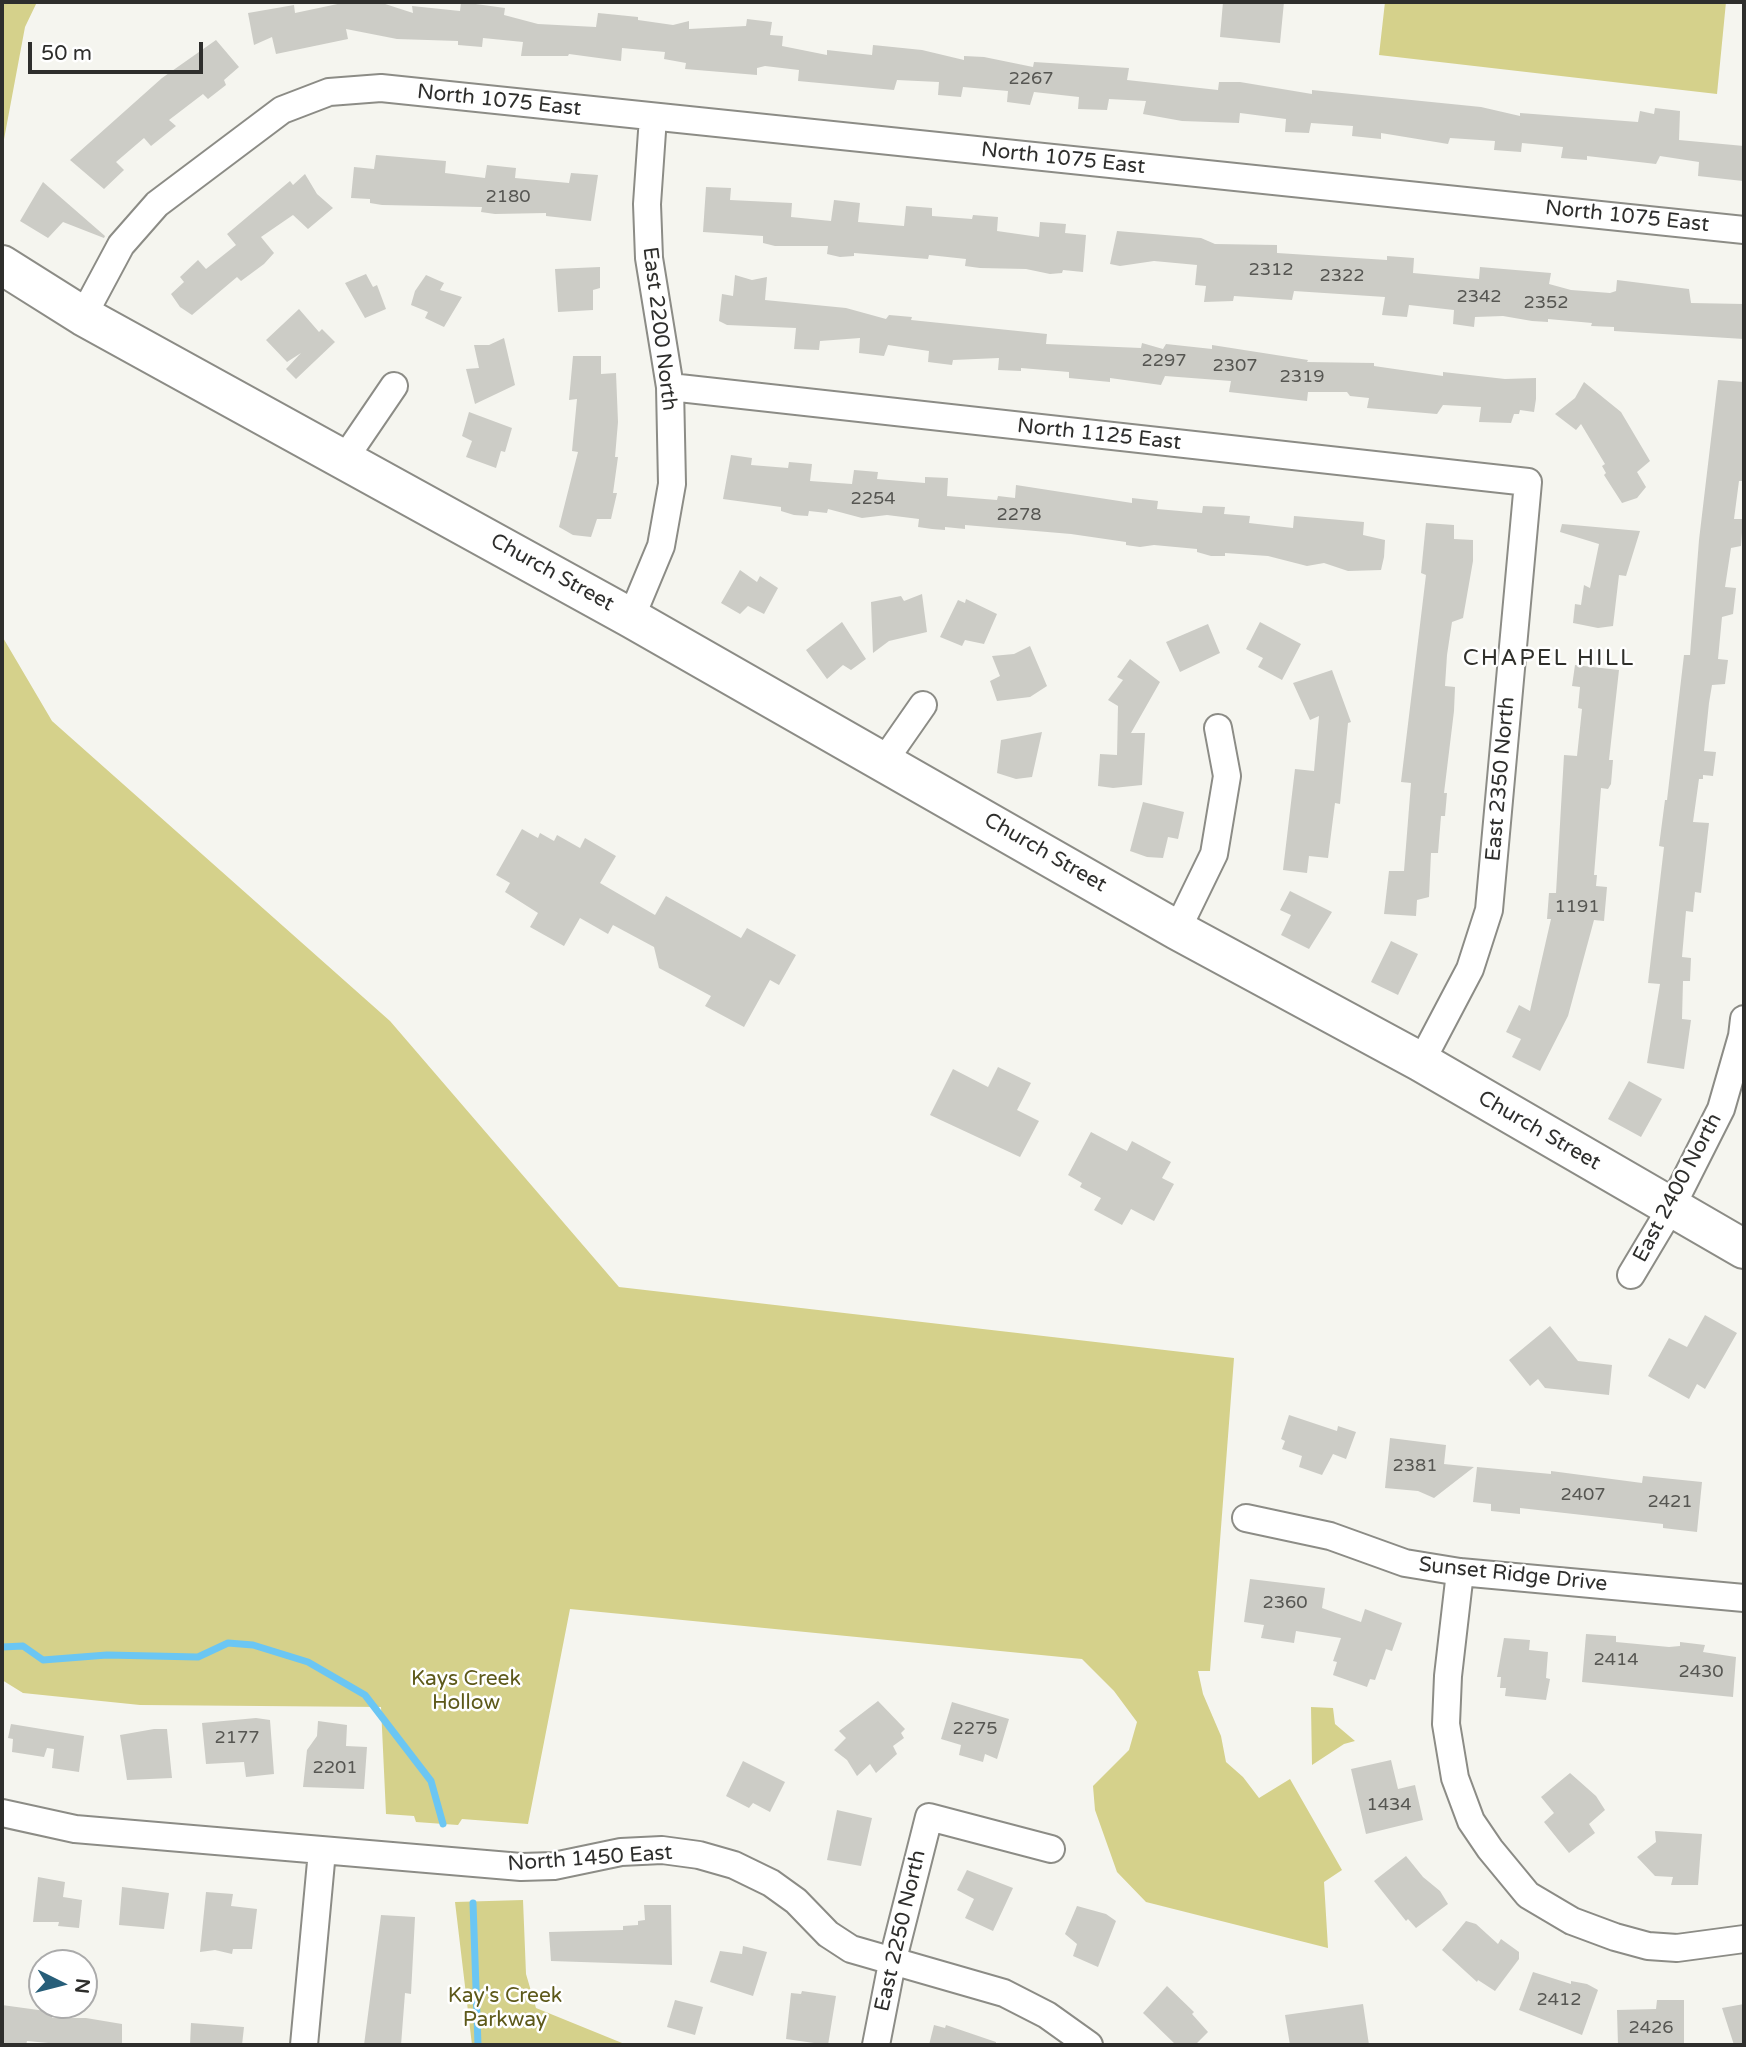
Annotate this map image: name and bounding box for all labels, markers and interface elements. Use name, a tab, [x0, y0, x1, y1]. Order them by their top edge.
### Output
scale bar	[32, 28, 206, 72]
text: 50 m	[41, 41, 92, 66]
house number: 2267	[1008, 68, 1054, 90]
street label: North 1075 East	[416, 80, 582, 122]
street label: North 1075 East	[980, 138, 1146, 180]
house number: 2180	[485, 186, 531, 208]
street label: North 1075 East	[1544, 196, 1710, 238]
street label: East 2200 North	[636, 246, 682, 412]
house number: 2312	[1248, 259, 1294, 281]
house number: 2322	[1319, 265, 1365, 287]
house number: 2342	[1456, 286, 1502, 308]
house number: 2352	[1523, 292, 1569, 314]
house number: 2297	[1141, 350, 1187, 372]
house number: 2307	[1212, 355, 1258, 377]
house number: 2319	[1279, 366, 1325, 388]
street label: North 1125 East	[1016, 414, 1182, 456]
house number: 2254	[850, 488, 896, 510]
house number: 2278	[996, 504, 1042, 526]
street label: Church Street	[486, 529, 618, 617]
district label: CHAPEL HILL	[1464, 645, 1634, 673]
street label: East 2350 North	[1481, 696, 1521, 862]
street label: Church Street	[979, 808, 1111, 898]
house number: 1191	[1554, 896, 1600, 918]
street label: Church Street	[1473, 1086, 1605, 1176]
street label: East 2400 North	[1628, 1109, 1728, 1267]
house number: 2381	[1392, 1455, 1438, 1477]
house number: 2407	[1560, 1484, 1606, 1506]
house number: 2421	[1647, 1491, 1693, 1513]
street label: Sunset Ridge Drive	[1417, 1553, 1609, 1597]
house number: 2360	[1262, 1592, 1308, 1614]
house number: 2414	[1593, 1649, 1639, 1671]
house number: 2430	[1678, 1661, 1724, 1683]
park label: Kays Creek Hollow	[411, 1666, 521, 1716]
house number: 2275	[952, 1718, 998, 1740]
house number: 2177	[214, 1727, 260, 1749]
house number: 2201	[312, 1757, 358, 1779]
house number: 1434	[1366, 1794, 1412, 1816]
street label: North 1450 East	[507, 1841, 673, 1877]
street label: East 2250 North	[870, 1848, 932, 2014]
north arrow	[28, 1949, 98, 2019]
text: N	[70, 1977, 94, 1995]
park label: Kay's Creek Parkway	[448, 1983, 562, 2033]
house number: 2412	[1536, 1989, 1582, 2011]
house number: 2426	[1628, 2017, 1674, 2039]

